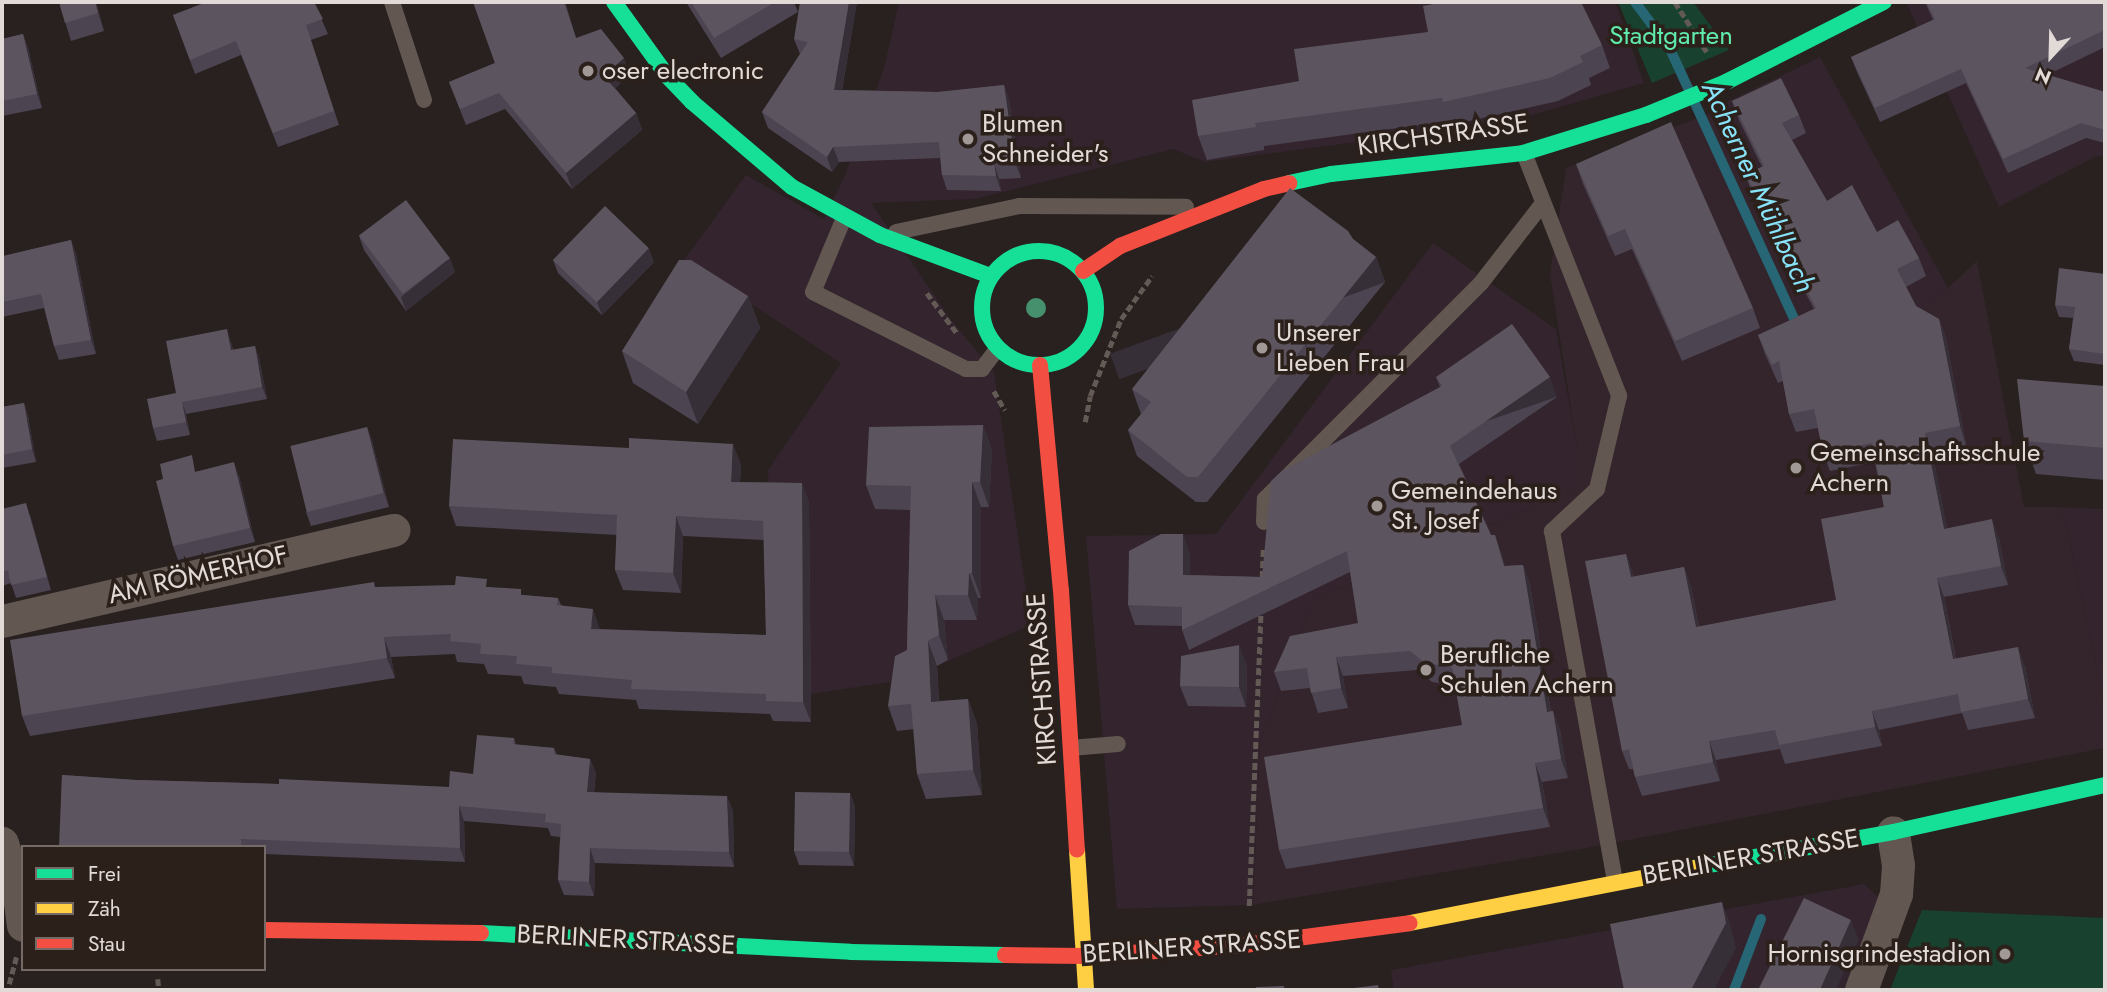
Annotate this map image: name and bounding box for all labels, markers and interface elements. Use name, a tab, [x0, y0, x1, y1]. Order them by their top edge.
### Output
park label: Stadtgarten	[1609, 20, 1733, 52]
north arrow	[2016, 21, 2086, 91]
place label: oser electronic	[602, 55, 764, 87]
text: N	[2031, 61, 2055, 91]
marker: oser electronic	[580, 63, 596, 79]
water label: Acherner Mühlbach	[1694, 76, 1822, 298]
place label: Blumen Schneider's	[982, 108, 1109, 170]
street label: KIRCHSTRASSE	[1355, 108, 1531, 162]
marker: Blumen Schneider's	[960, 131, 976, 147]
place label: Unserer Lieben Frau	[1276, 317, 1405, 378]
marker: Unserer Lieben Frau	[1254, 340, 1270, 356]
place label: Gemeinschaftsschule Achern	[1810, 437, 2040, 498]
marker: Gemeinschaftsschule Achern	[1788, 460, 1804, 476]
place label: Gemeindehaus St. Josef	[1391, 475, 1557, 536]
marker: Gemeindehaus St. Josef	[1369, 498, 1385, 514]
street label: AM RÖMERHOF	[105, 539, 291, 611]
street label: KIRCHSTRASSE	[1020, 592, 1064, 766]
place label: Berufliche Schulen Achern	[1440, 639, 1614, 700]
marker: Berufliche Schulen Achern	[1418, 662, 1434, 678]
street label: BERLINER STRASSE	[1640, 823, 1862, 891]
legend	[21, 845, 266, 971]
text: Frei	[88, 859, 121, 889]
text: Zäh	[88, 894, 121, 924]
street label: BERLINER STRASSE	[516, 919, 736, 961]
street label: BERLINER STRASSE	[1082, 924, 1302, 970]
text: Stau	[88, 929, 126, 959]
place label: Hornisgrindestadion	[1767, 938, 1991, 970]
marker: Hornisgrindestadion	[1997, 946, 2013, 962]

